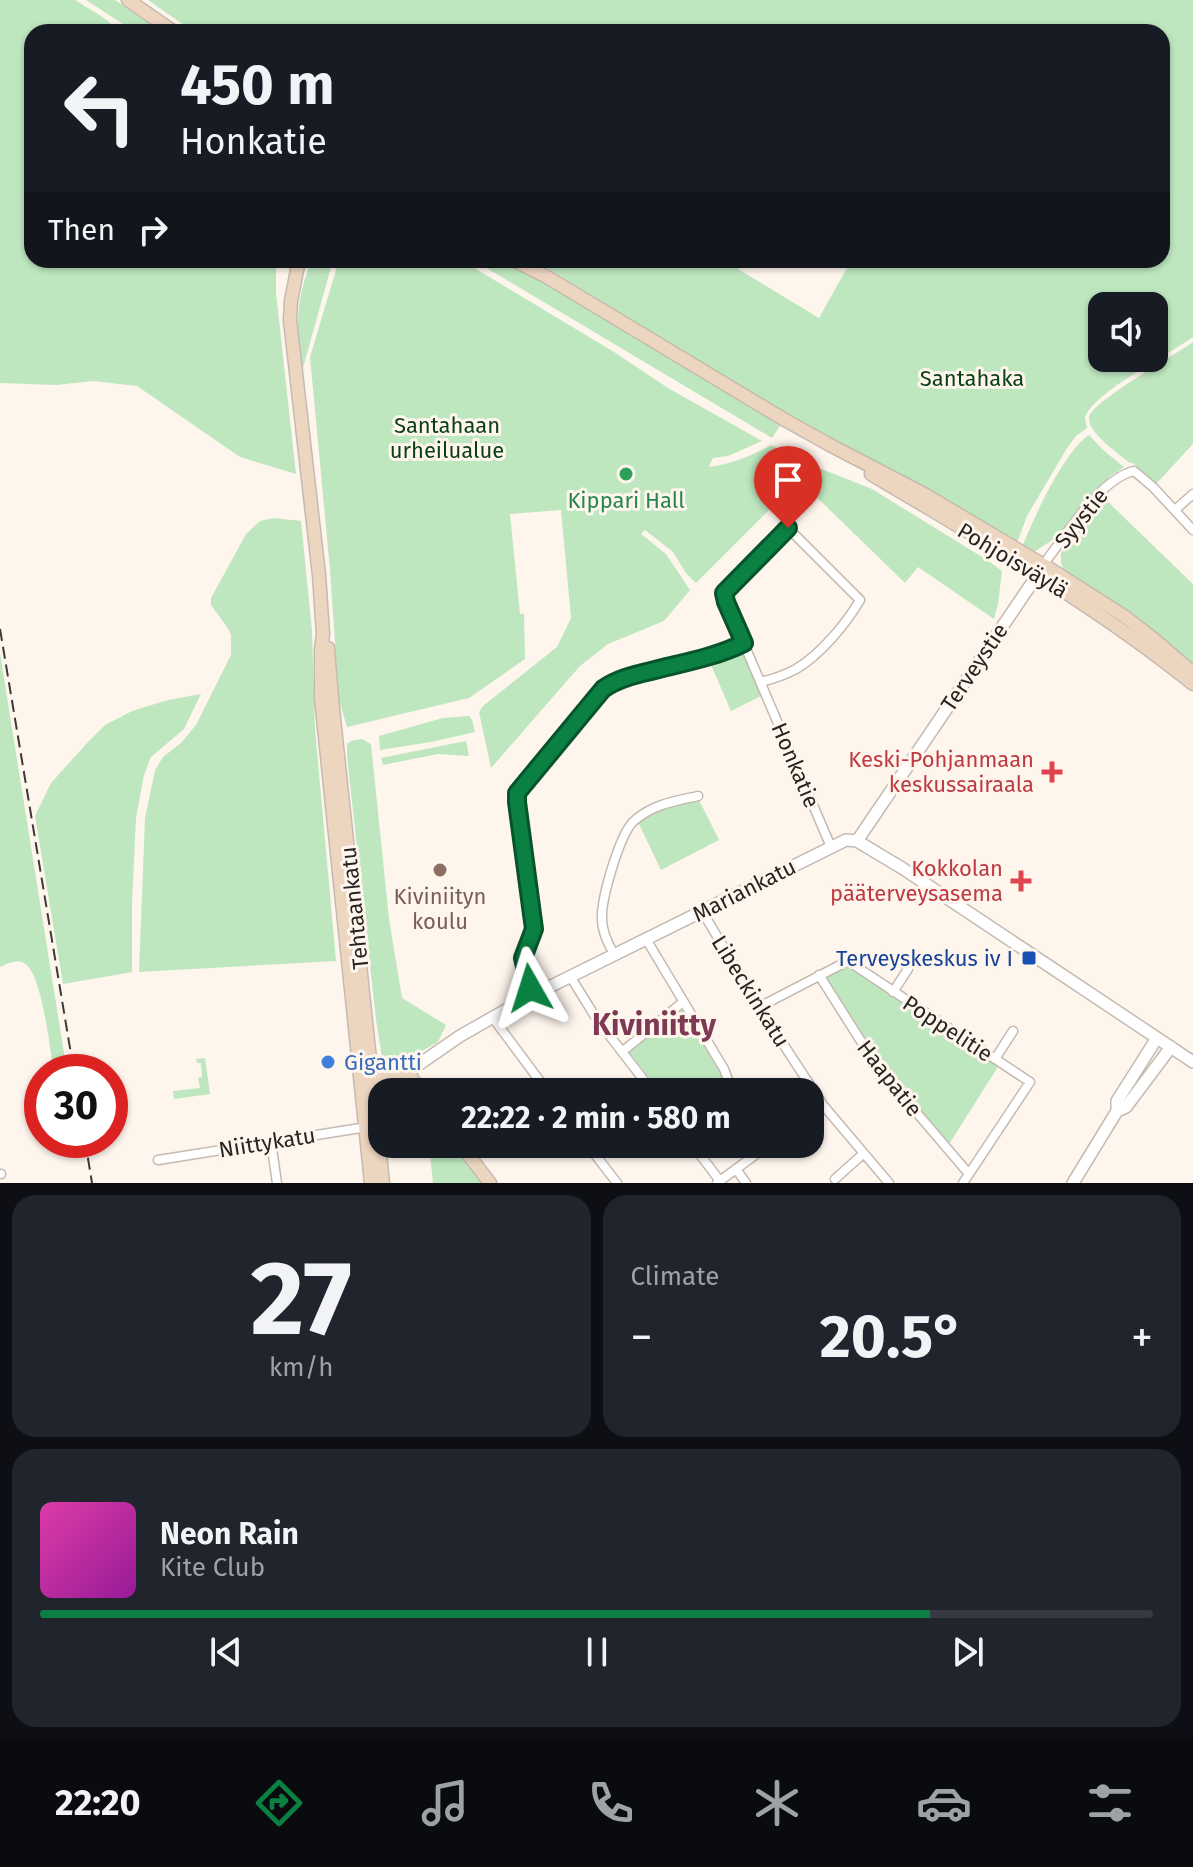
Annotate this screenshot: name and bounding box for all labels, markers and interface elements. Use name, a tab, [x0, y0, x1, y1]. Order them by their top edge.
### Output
text: 450 m	[180, 52, 334, 119]
icon: left	[48, 56, 152, 160]
text: Honkatie	[180, 120, 327, 164]
icon: right	[131, 208, 175, 252]
text: Then	[48, 212, 115, 248]
map controls	[1088, 292, 1168, 372]
button: sound	[1088, 292, 1168, 372]
park label: Santahaka	[920, 365, 1024, 392]
park label: Santahaan urheilualue	[390, 412, 504, 464]
pin	[754, 446, 822, 528]
icon: arrive	[766, 458, 810, 502]
marker: Kippari Hall	[617, 465, 635, 483]
street label: Syystie	[1049, 483, 1114, 554]
place label: Kippari Hall	[567, 487, 685, 514]
street label: Pohjoisväylä	[953, 517, 1073, 604]
street label: Terveystie	[935, 618, 1014, 716]
street label: Honkatie	[766, 719, 826, 812]
place label: Keski-Pohjanmaan keskussairaala	[848, 746, 1034, 798]
marker: Keski-Pohjanmaan keskussairaala	[1041, 761, 1063, 783]
street label: Tehtaankatu	[335, 845, 374, 971]
street label: Mariankatu	[688, 853, 800, 928]
place label: Kokkolan pääterveysasema	[830, 855, 1003, 907]
marker: Kiviniityn koulu	[431, 861, 449, 879]
marker: Kokkolan pääterveysasema	[1010, 870, 1032, 892]
place label: Kiviniityn koulu	[393, 883, 487, 935]
street label: Libeckinkatu	[706, 930, 796, 1052]
place label: Terveyskeskus iv I	[836, 945, 1013, 972]
position arrow	[488, 946, 572, 1030]
marker: Terveyskeskus iv I	[1020, 949, 1038, 967]
street label: Poppelitie	[898, 989, 998, 1067]
district label: Kiviniitty	[592, 1007, 716, 1043]
street label: Haapatie	[851, 1035, 928, 1122]
place label: Gigantti	[344, 1049, 422, 1076]
marker: Gigantti	[319, 1053, 337, 1071]
speed limit sign: 30	[24, 1054, 128, 1158]
text: 22:22 · 2 min · 580 m	[461, 1100, 731, 1136]
street label: Niittykatu	[217, 1122, 317, 1163]
text: 27	[251, 1237, 352, 1362]
text: Climate	[631, 1261, 719, 1292]
text: 20.5°	[820, 1301, 964, 1373]
text: −	[631, 1311, 653, 1364]
text: +	[1131, 1311, 1153, 1364]
text: km/h	[269, 1352, 333, 1383]
text: Neon Rain	[160, 1516, 299, 1552]
text: Kite Club	[160, 1552, 265, 1583]
icon: previous	[204, 1630, 248, 1674]
icon: pause	[575, 1630, 619, 1674]
icon: next	[946, 1630, 990, 1674]
icon: directions	[251, 1775, 307, 1831]
icon: music	[417, 1775, 473, 1831]
icon: phone	[583, 1775, 639, 1831]
icon: climate	[749, 1775, 805, 1831]
icon: car	[916, 1775, 972, 1831]
icon: filters	[1082, 1775, 1138, 1831]
text: 22:20	[55, 1781, 141, 1825]

